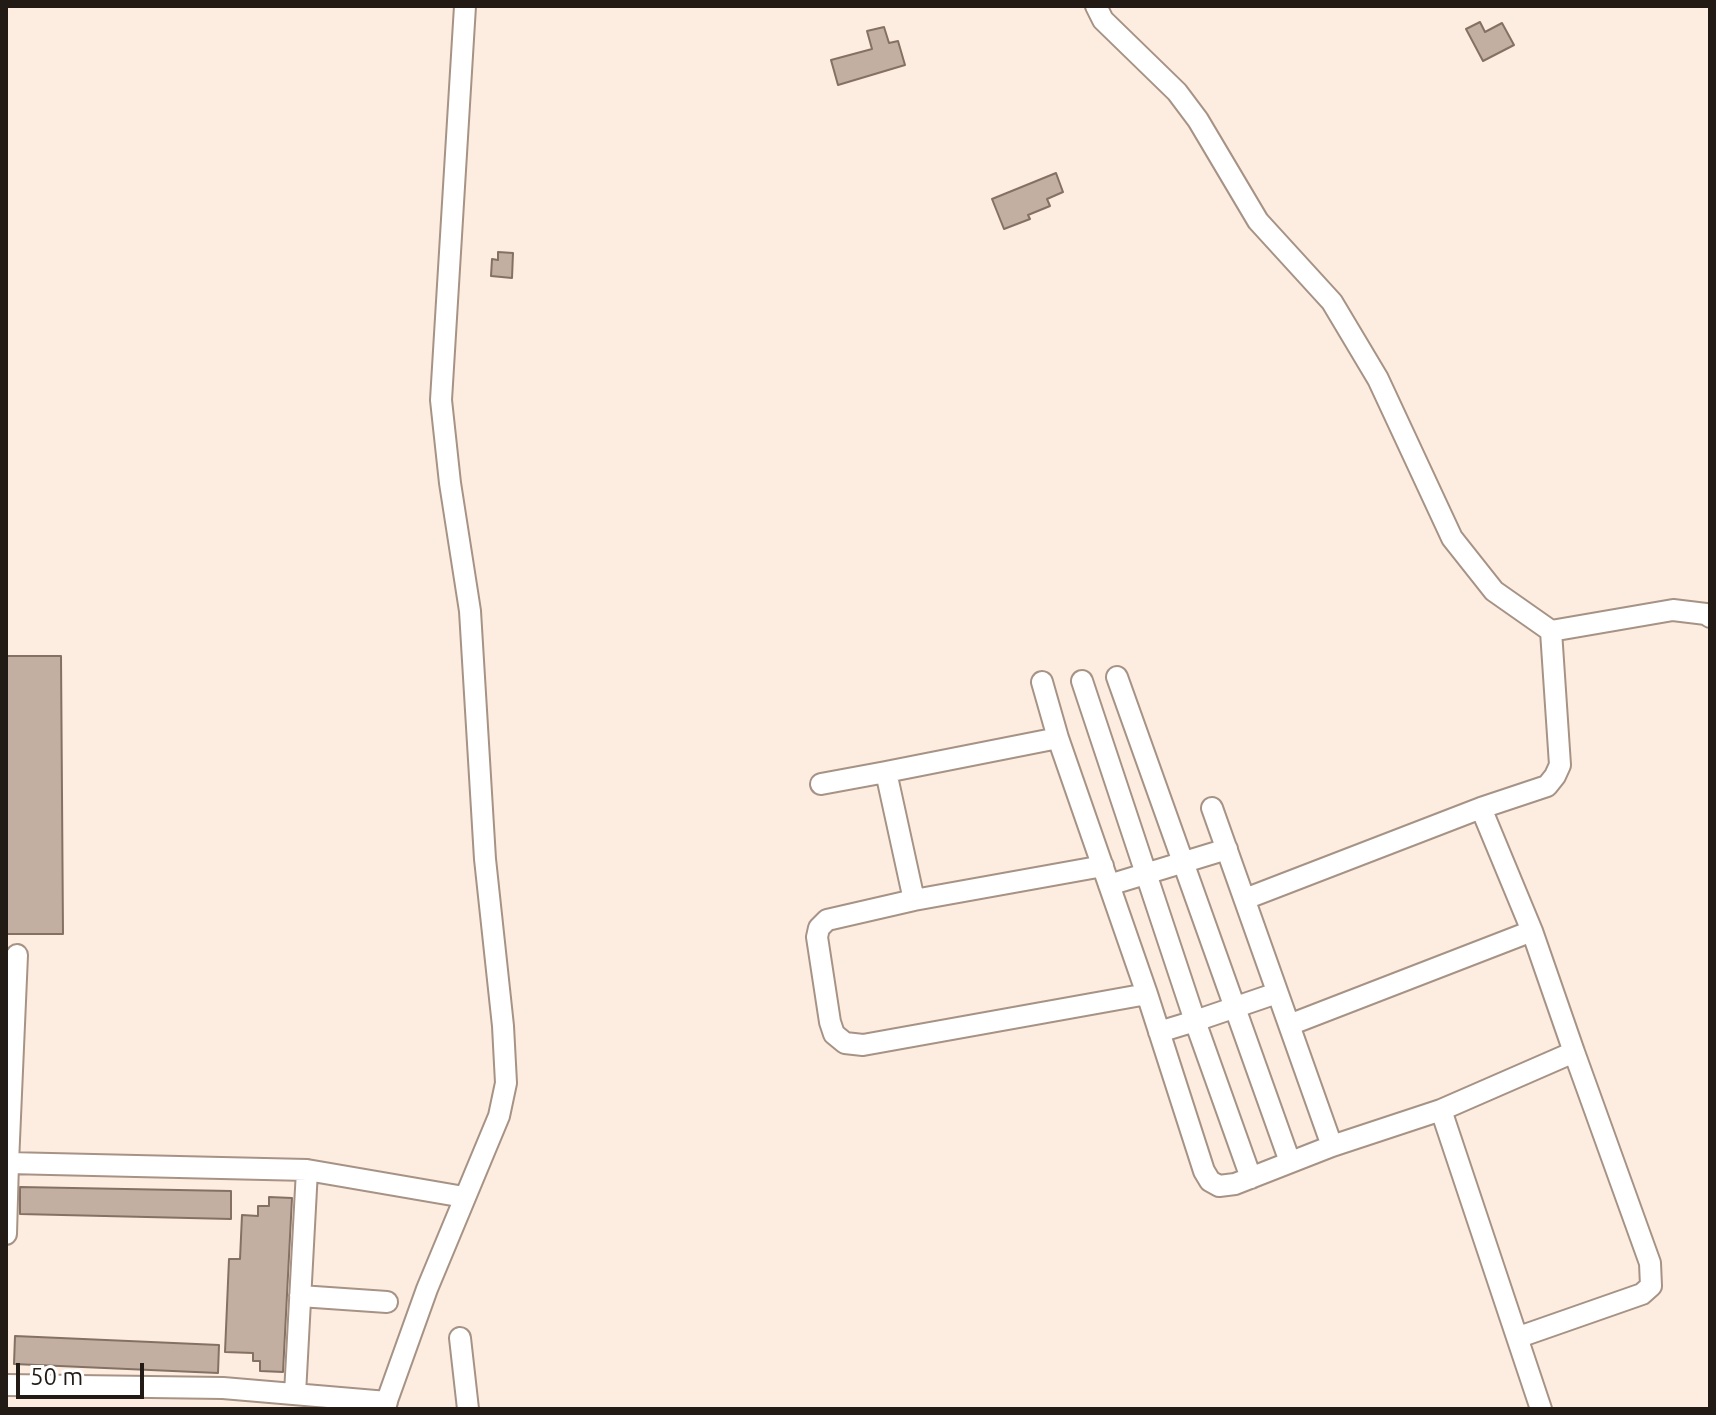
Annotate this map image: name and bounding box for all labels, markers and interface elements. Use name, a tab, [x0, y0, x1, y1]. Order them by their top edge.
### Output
scale bar	[20, 1347, 148, 1397]
text: 50 m	[30, 1363, 83, 1390]

